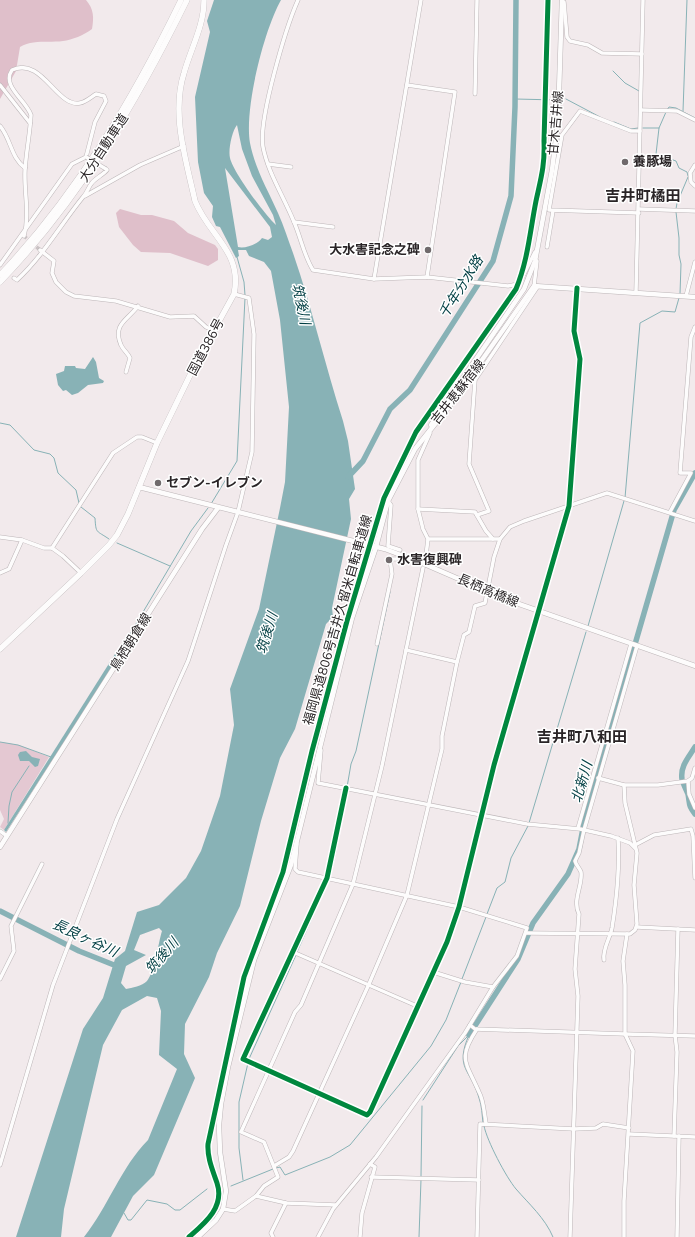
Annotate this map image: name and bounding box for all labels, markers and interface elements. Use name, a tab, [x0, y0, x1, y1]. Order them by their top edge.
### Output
street label: 甘木吉井線	[544, 90, 568, 156]
street label: 大分自動車道	[75, 110, 133, 186]
place label: 養豚場	[633, 153, 672, 171]
marker: 養豚場	[620, 157, 630, 167]
district label: 吉井町橘田	[605, 186, 681, 206]
place label: 大水害記念之碑	[329, 241, 420, 259]
marker: 大水害記念之碑	[423, 245, 433, 255]
water label: 千年分水路	[434, 251, 488, 322]
water label: 筑後川	[287, 281, 315, 328]
street label: 国道386号	[183, 315, 229, 379]
street label: 吉井恵蘇宿線	[427, 356, 489, 428]
place label: セブン-イレブン	[166, 474, 263, 492]
marker: セブン-イレブン	[153, 478, 163, 488]
street label: 福岡県道806号吉井久留米自転車道線	[299, 513, 377, 727]
place label: 水害復興碑	[397, 551, 462, 569]
marker: 水害復興碑	[384, 555, 394, 565]
street label: 長栖高橋線	[455, 570, 521, 612]
water label: 筑後川	[252, 608, 283, 656]
street label: 鳥栖朝倉線	[106, 610, 156, 674]
district label: 吉井町八和田	[537, 727, 627, 747]
water label: 北新川	[567, 757, 597, 805]
water label: 長良ヶ谷川	[49, 915, 123, 962]
water label: 筑後川	[141, 932, 184, 978]

